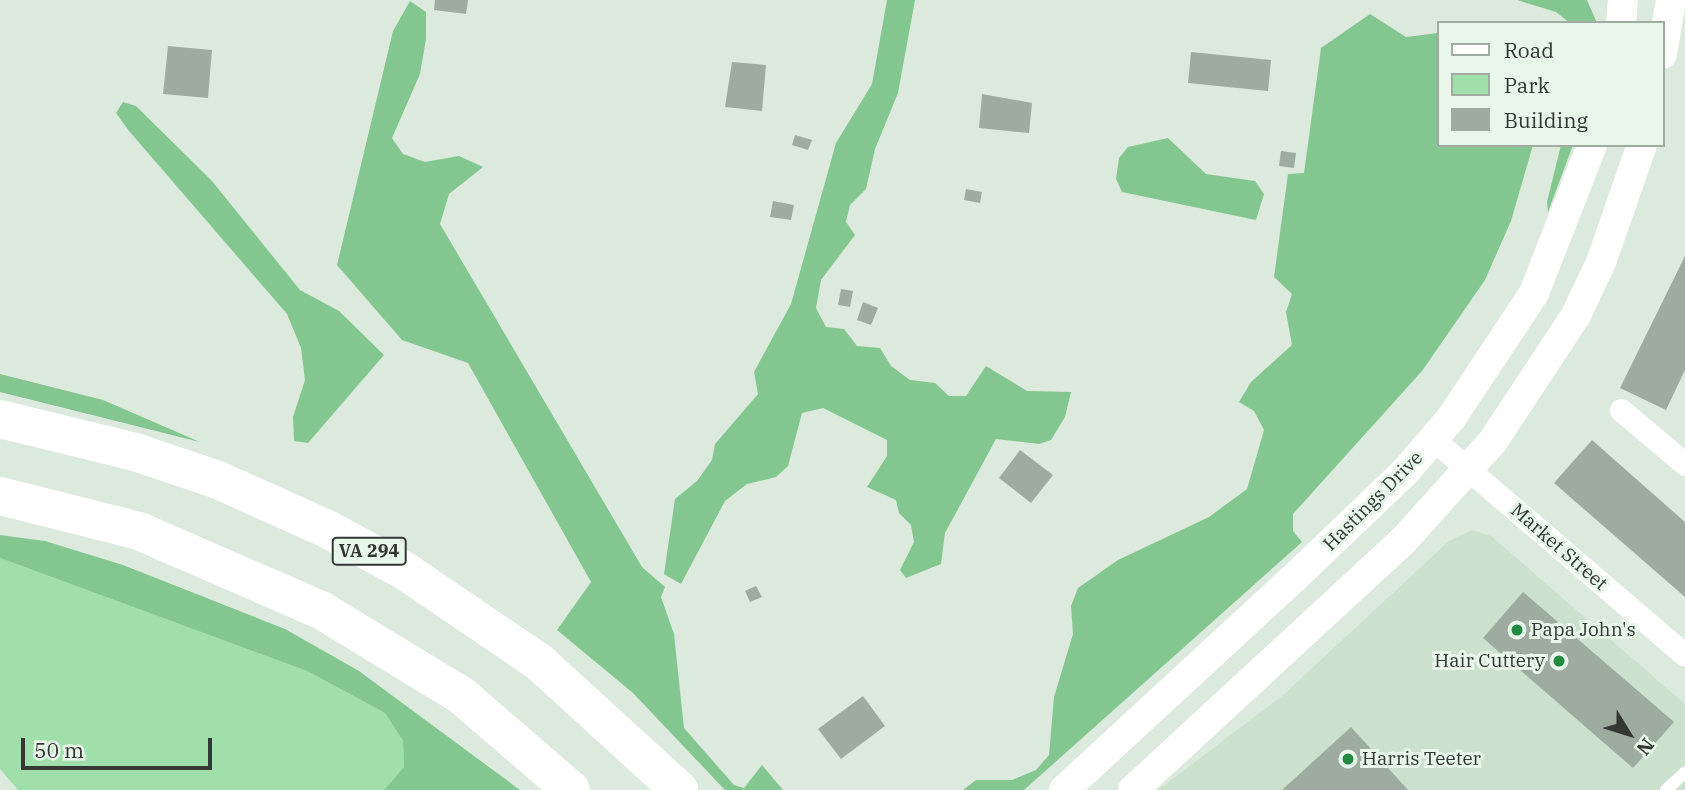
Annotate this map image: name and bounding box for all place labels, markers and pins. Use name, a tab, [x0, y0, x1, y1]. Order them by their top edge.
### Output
place label: Papa John's	[1531, 619, 1636, 641]
marker: Papa John's	[1509, 622, 1525, 638]
place label: Hair Cuttery	[1434, 650, 1545, 672]
marker: Hair Cuttery	[1551, 653, 1567, 669]
place label: Harris Teeter	[1362, 748, 1481, 770]
marker: Harris Teeter	[1340, 751, 1356, 767]

